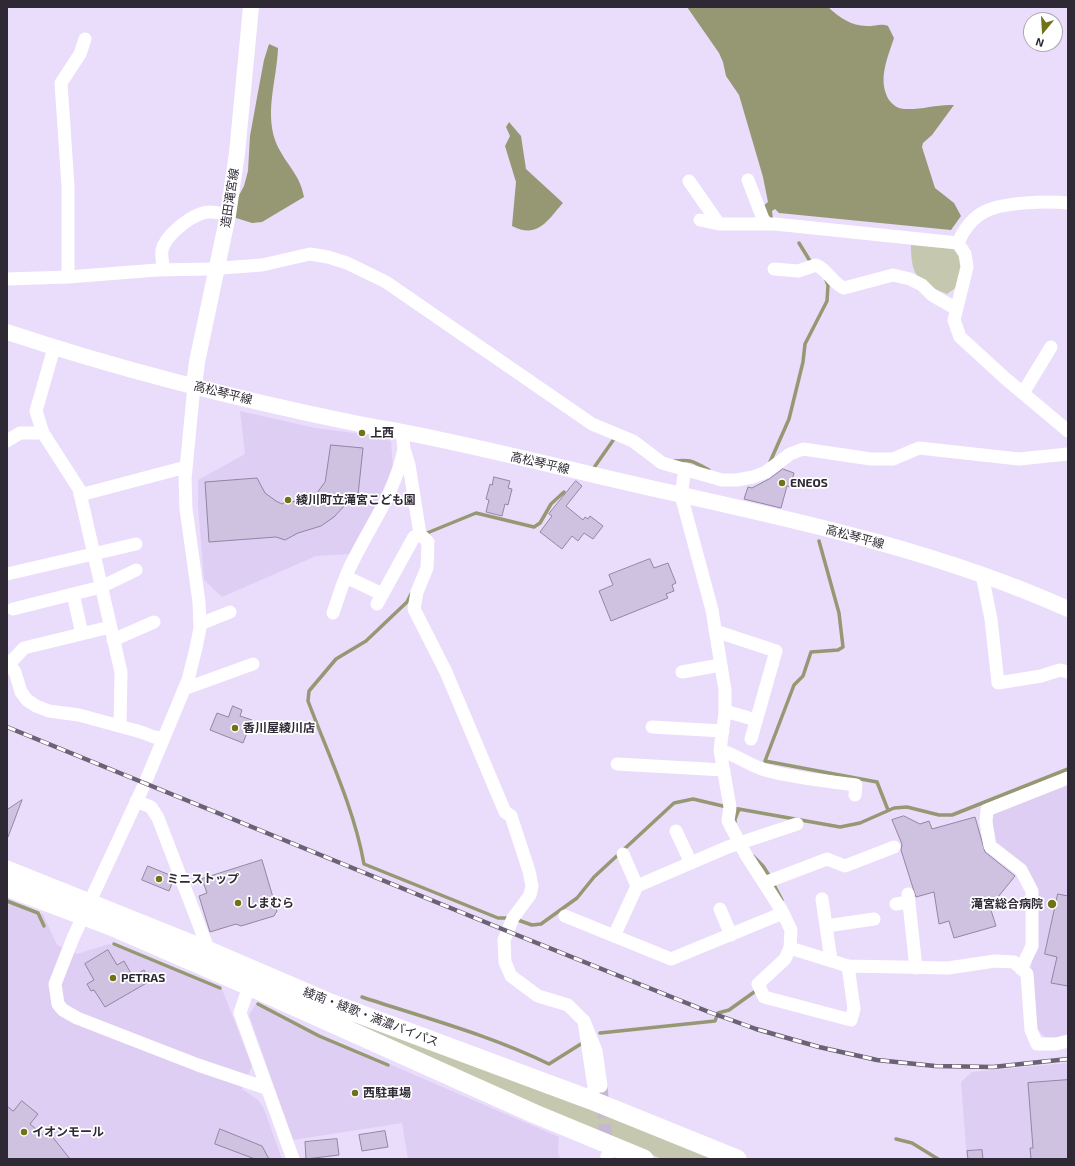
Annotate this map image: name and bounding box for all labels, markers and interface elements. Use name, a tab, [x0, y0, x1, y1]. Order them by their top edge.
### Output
north arrow	[1023, 12, 1063, 52]
text: N	[1034, 36, 1045, 50]
street label: 造田滝宮線	[218, 167, 242, 229]
street label: 高松琴平線	[192, 379, 254, 407]
place label: 上西	[370, 426, 394, 440]
marker: 上西	[357, 428, 367, 438]
street label: 高松琴平線	[509, 449, 571, 477]
place label: ENEOS	[790, 476, 828, 490]
marker: ENEOS	[777, 478, 787, 488]
place label: 綾川町立滝宮こども園	[296, 493, 416, 507]
marker: 綾川町立滝宮こども園	[283, 495, 293, 505]
street label: 高松琴平線	[824, 522, 886, 552]
place label: 香川屋綾川店	[243, 721, 315, 735]
marker: 香川屋綾川店	[230, 723, 240, 733]
place label: ミニストップ	[167, 872, 239, 886]
marker: ミニストップ	[154, 874, 164, 884]
place label: しまむら	[246, 896, 294, 910]
place label: 滝宮総合病院	[971, 897, 1043, 911]
marker: しまむら	[233, 898, 243, 908]
marker: 滝宮総合病院	[1046, 898, 1058, 910]
place label: PETRAS	[121, 971, 165, 985]
marker: PETRAS	[108, 973, 118, 983]
street label: 綾南・綾歌・満濃バイパス	[301, 984, 441, 1050]
place label: 西駐車場	[363, 1086, 411, 1100]
marker: 西駐車場	[350, 1088, 360, 1098]
place label: イオンモール	[32, 1125, 104, 1139]
marker: イオンモール	[19, 1127, 29, 1137]

